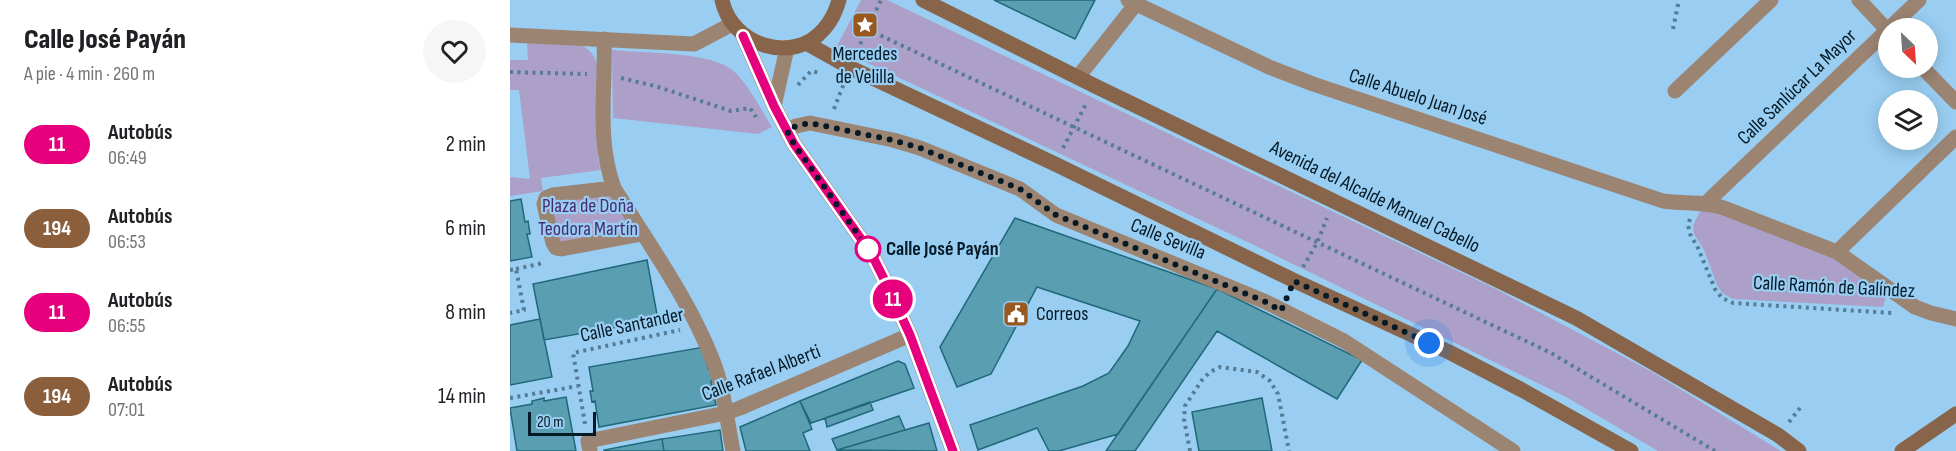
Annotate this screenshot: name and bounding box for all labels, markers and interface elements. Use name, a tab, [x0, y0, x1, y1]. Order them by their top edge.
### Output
place icon: Mercedes de Velilla	[850, 10, 880, 40]
north arrow	[1878, 18, 1938, 78]
map controls	[1878, 18, 1938, 150]
button: heart	[423, 20, 486, 83]
text: Calle José Payán	[24, 23, 186, 56]
street label: Calle Sanlúcar La Mayor	[1732, 24, 1862, 150]
place label: Mercedes de Velilla	[833, 42, 897, 89]
text: A pie · 4 min · 260 m	[24, 62, 155, 86]
street label: Calle Abuelo Juan José	[1346, 63, 1490, 131]
button: layers	[1878, 90, 1938, 150]
text: Autobús	[108, 119, 172, 146]
text: 2 min	[446, 131, 486, 158]
text: 11	[49, 132, 65, 157]
street label: Avenida del Alcalde Manuel Cabello	[1265, 135, 1484, 258]
text: 06:49	[108, 146, 147, 170]
park label: Plaza de Doña Teodora Martín	[538, 194, 638, 241]
text: Autobús	[108, 203, 172, 230]
street label: Calle Sevilla	[1127, 213, 1209, 265]
text: 6 min	[445, 215, 486, 242]
text: 194	[43, 216, 71, 241]
text: 06:53	[108, 230, 146, 254]
marker: Calle José Payán	[855, 236, 881, 262]
place label: Calle José Payán	[886, 237, 999, 261]
street label: Calle Ramón de Galíndez	[1752, 271, 1916, 303]
line badge: 11	[866, 280, 920, 318]
text: Autobús	[108, 287, 172, 314]
text: 11	[885, 287, 901, 312]
text: 8 min	[445, 299, 486, 326]
public building icon: Correos	[1001, 299, 1031, 329]
text: 11	[49, 300, 65, 325]
street label: Calle Santander	[578, 302, 686, 348]
place label: Correos	[1036, 302, 1089, 326]
text: 06:55	[108, 314, 146, 338]
your location	[1414, 328, 1444, 358]
street label: Calle Rafael Alberti	[698, 339, 824, 407]
text: Autobús	[108, 371, 172, 398]
text: 14 min	[438, 383, 486, 410]
text: 194	[43, 384, 71, 409]
text: 07:01	[108, 398, 144, 422]
scale bar	[528, 409, 596, 436]
text: 20 m	[537, 413, 564, 432]

